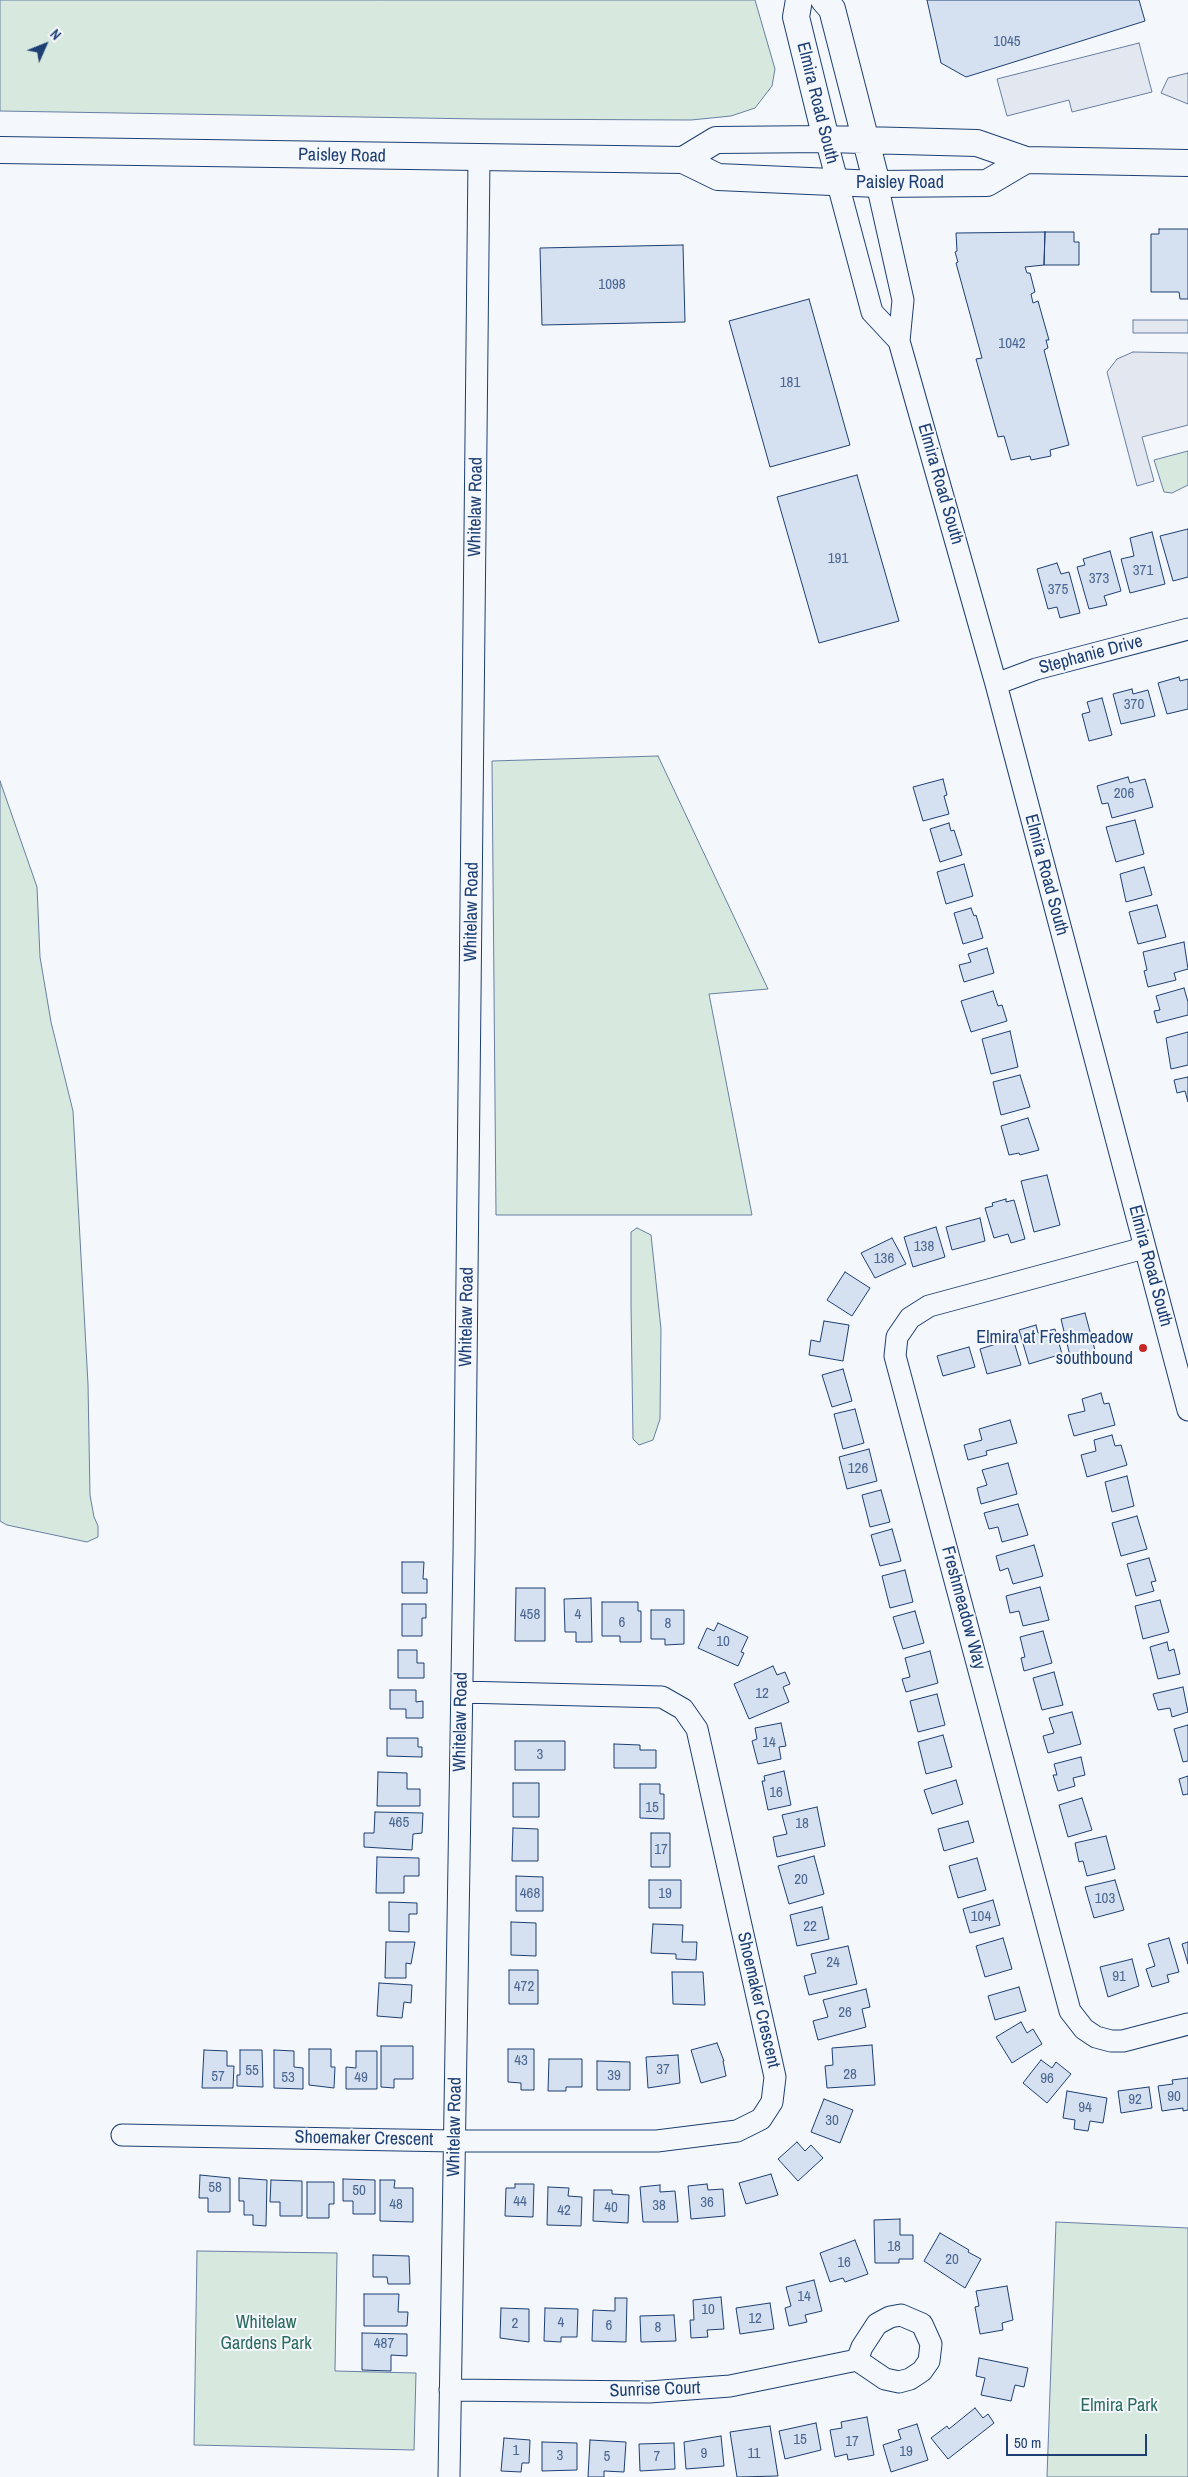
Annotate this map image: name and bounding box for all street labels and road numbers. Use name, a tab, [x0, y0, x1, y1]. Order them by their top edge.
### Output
street label: Elmira Road South	[791, 40, 843, 166]
street label: Paisley Road	[298, 144, 386, 168]
street label: Paisley Road	[856, 172, 944, 194]
street label: Elmira Road South	[912, 421, 968, 547]
street label: Whitelaw Road	[464, 457, 488, 557]
street label: Stephanie Drive	[1037, 631, 1145, 679]
street label: Elmira Road South	[1019, 812, 1073, 938]
street label: Whitelaw Road	[460, 862, 484, 962]
street label: Elmira Road South	[1123, 1203, 1177, 1329]
street label: Whitelaw Road	[455, 1267, 479, 1367]
street label: Freshmeadow Way	[936, 1544, 990, 1672]
street label: Whitelaw Road	[449, 1672, 473, 1772]
street label: Shoemaker Crescent	[732, 1930, 784, 2070]
street label: Whitelaw Road	[443, 2077, 467, 2177]
street label: Shoemaker Crescent	[295, 2127, 433, 2151]
street label: Sunrise Court	[609, 2378, 701, 2402]

